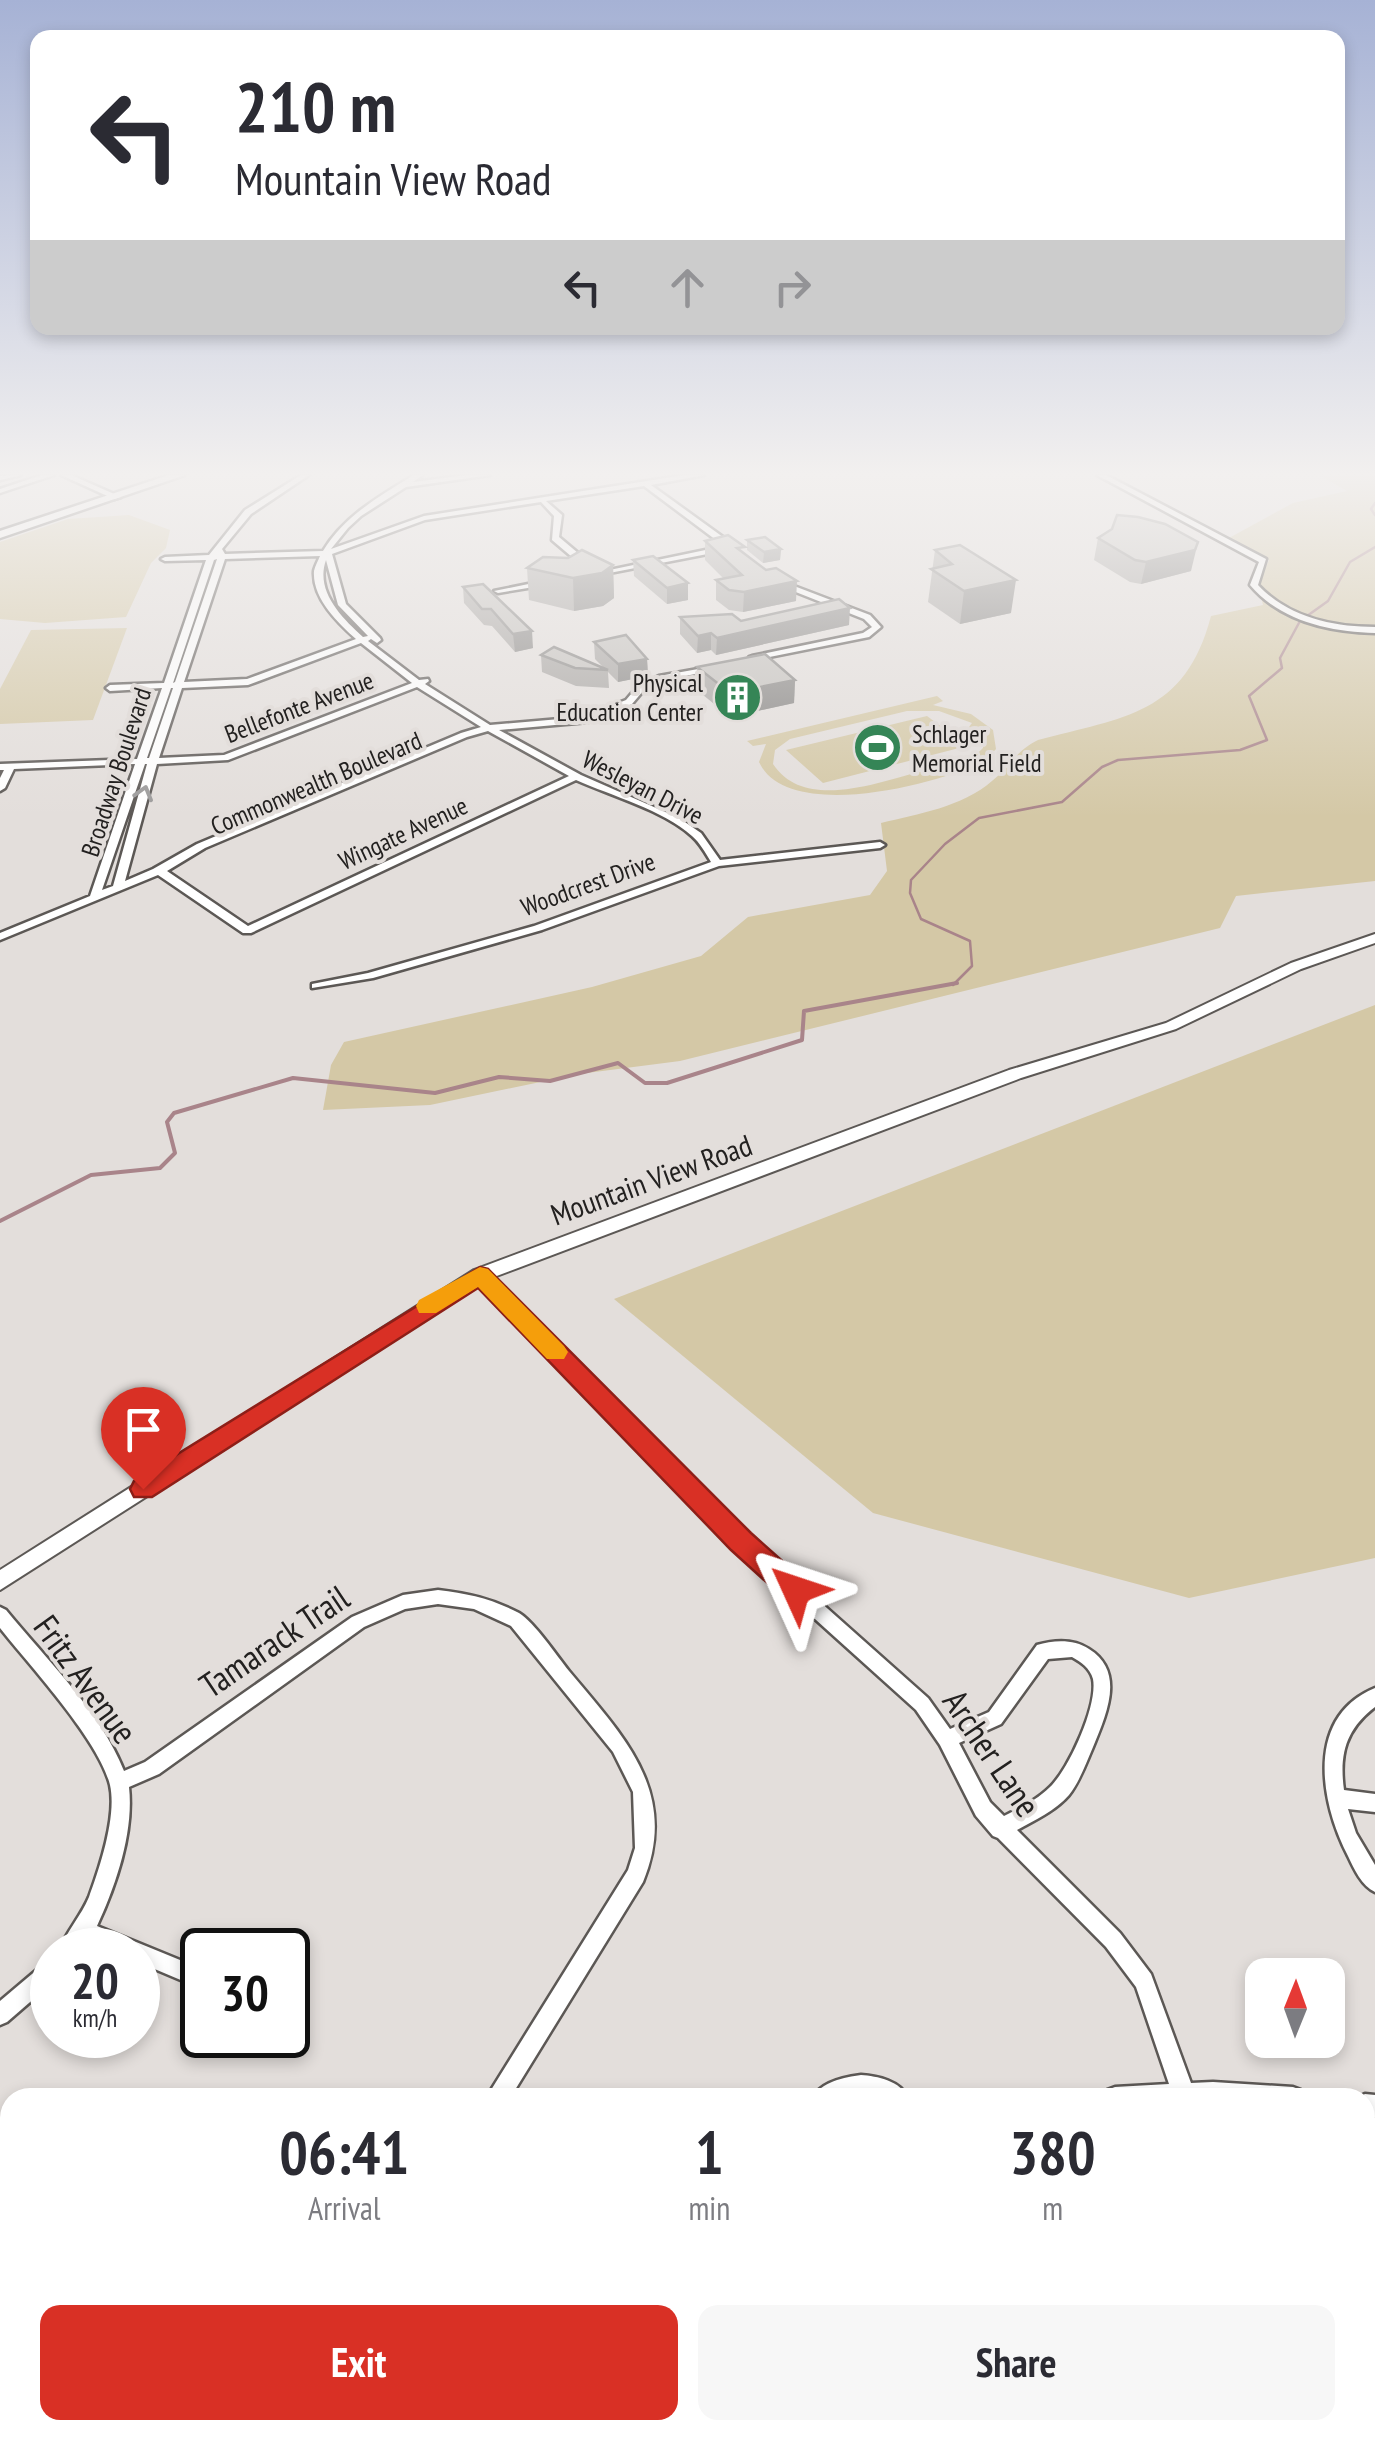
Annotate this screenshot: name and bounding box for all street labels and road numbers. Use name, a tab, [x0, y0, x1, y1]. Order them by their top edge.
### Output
street label: Bellefonte Avenue	[220, 664, 378, 750]
street label: Broadway Boulevard	[74, 684, 158, 860]
street label: Commonwealth Boulevard	[206, 724, 426, 842]
street label: Wesleyan Drive	[577, 743, 709, 831]
street label: Wingate Avenue	[333, 789, 473, 877]
street label: Woodcrest Drive	[517, 845, 659, 923]
street label: Mountain View Road	[545, 1125, 757, 1233]
street label: Tamarack Trail	[190, 1574, 358, 1708]
street label: Fritz Avenue	[24, 1606, 148, 1752]
street label: Archer Lane	[933, 1681, 1051, 1825]

